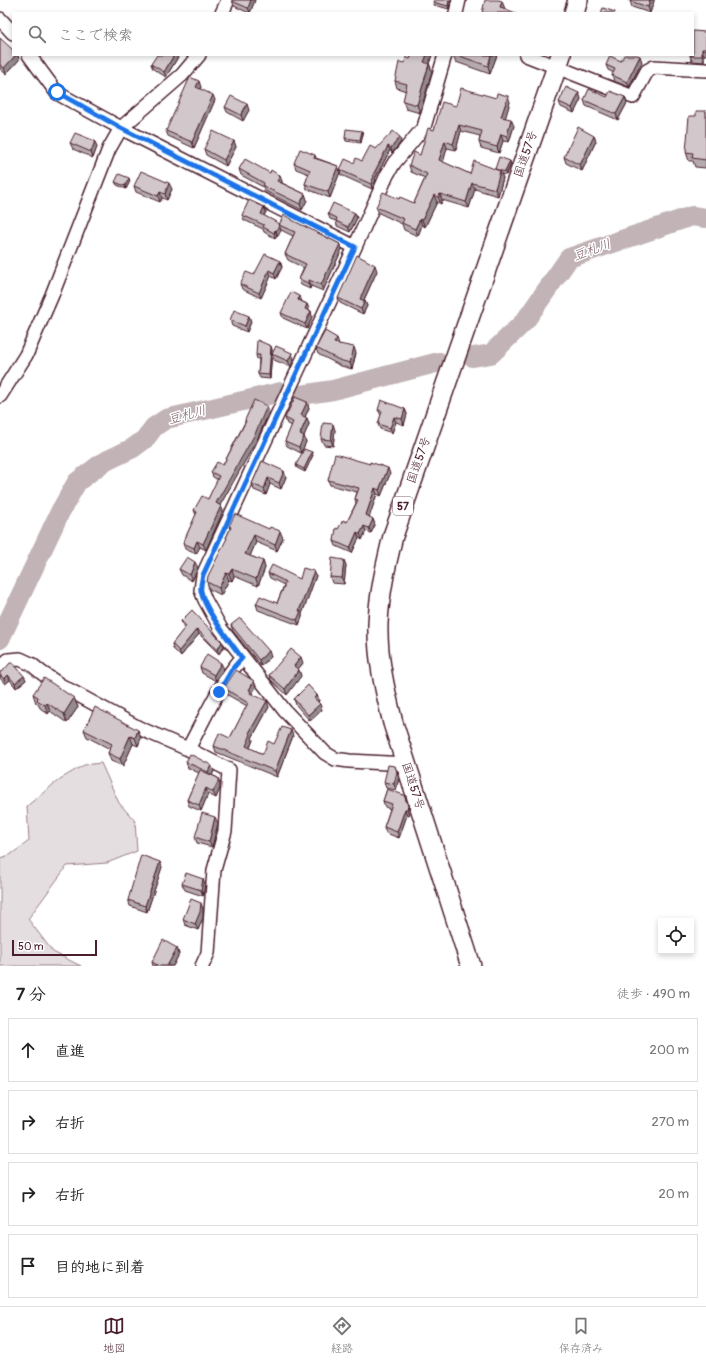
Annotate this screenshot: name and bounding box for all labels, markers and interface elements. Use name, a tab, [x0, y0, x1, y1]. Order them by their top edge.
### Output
search box	[12, 12, 694, 56]
icon: search	[26, 23, 48, 45]
text: ここで検索	[58, 26, 133, 45]
route start	[48, 83, 66, 101]
street label: 国道57号	[511, 128, 541, 180]
water label: 豆札川	[571, 236, 613, 264]
water label: 豆札川	[166, 402, 208, 428]
street label: 国道57号	[404, 434, 434, 486]
road number: 57	[393, 497, 413, 515]
route end	[210, 683, 228, 701]
street label: 国道57号	[398, 760, 428, 812]
map controls	[658, 918, 694, 954]
button: locate	[658, 918, 694, 954]
scale bar	[12, 938, 97, 957]
text: 50 m	[18, 940, 44, 953]
text: 7 分	[16, 984, 46, 1005]
text: 徒歩 · 490 m	[617, 986, 690, 1002]
icon: ahead	[17, 1039, 39, 1061]
text: 直進	[55, 1042, 85, 1061]
text: 200 m	[650, 1042, 689, 1058]
icon: right	[17, 1111, 39, 1133]
text: 右折	[55, 1114, 85, 1133]
text: 270 m	[652, 1114, 689, 1130]
icon: right	[17, 1183, 39, 1205]
text: 右折	[55, 1186, 85, 1205]
text: 20 m	[658, 1186, 689, 1202]
icon: arrive	[17, 1255, 39, 1277]
text: 目的地に到着	[55, 1258, 145, 1277]
tab: 地図	[103, 1315, 125, 1355]
tab: 経路	[331, 1315, 353, 1355]
tab: 保存済み	[559, 1315, 603, 1355]

